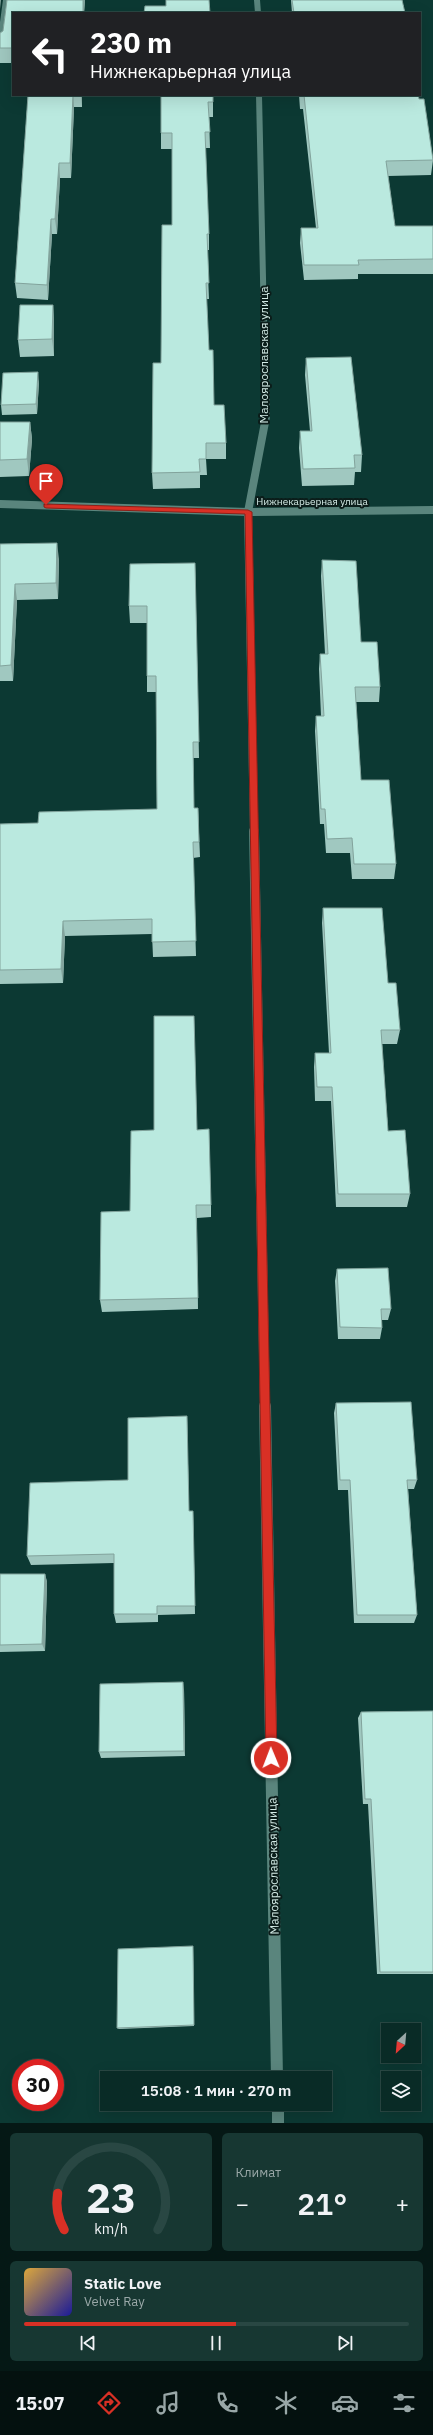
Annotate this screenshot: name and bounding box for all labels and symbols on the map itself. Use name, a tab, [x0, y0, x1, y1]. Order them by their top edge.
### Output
street label: Малоярославская улица	[256, 286, 271, 424]
pin	[29, 464, 63, 505]
street label: Нижнекарьерная улица	[256, 495, 368, 508]
position arrow	[250, 1737, 292, 1779]
street label: Малоярославская улица	[264, 1797, 282, 1935]
north arrow	[381, 2023, 421, 2063]
speed limit sign: 30	[12, 2059, 64, 2111]

